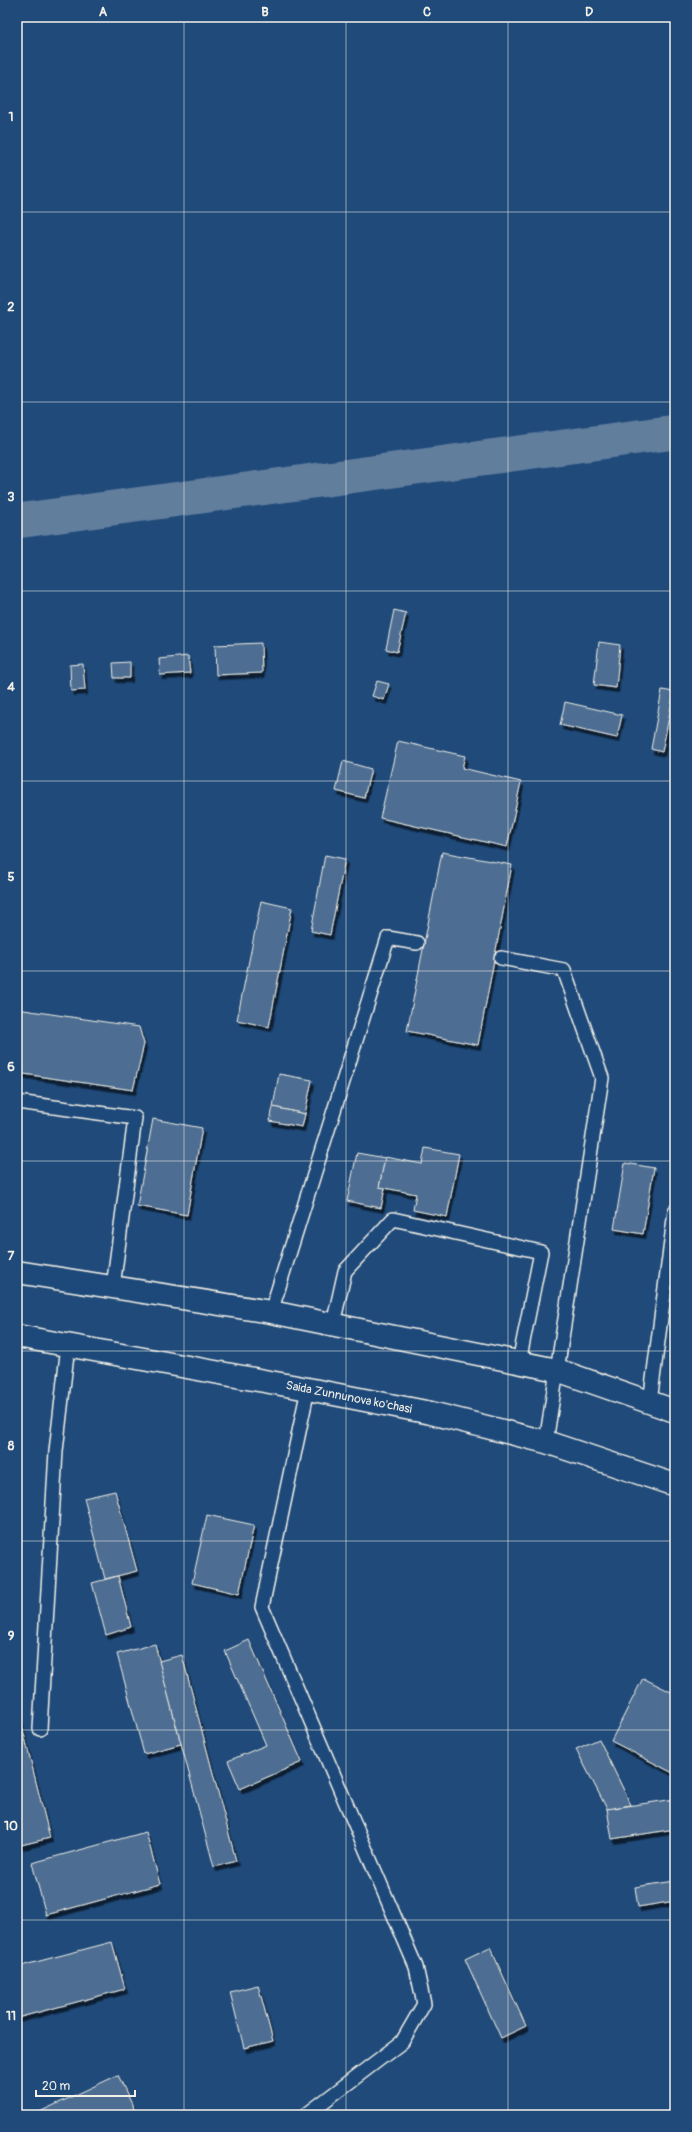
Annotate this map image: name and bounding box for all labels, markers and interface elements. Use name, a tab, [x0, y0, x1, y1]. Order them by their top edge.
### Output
text: A	[99, 4, 108, 20]
text: B	[261, 4, 269, 20]
text: C	[423, 4, 431, 20]
text: D	[585, 4, 593, 20]
text: 1	[8, 109, 14, 125]
text: 2	[7, 299, 15, 315]
text: 3	[7, 489, 15, 505]
text: 4	[7, 679, 15, 695]
text: 5	[7, 869, 15, 885]
text: 6	[7, 1059, 15, 1075]
text: 7	[8, 1248, 15, 1264]
street label: Saida Zunnunova ko'chasi	[284, 1378, 413, 1417]
text: 8	[8, 1438, 15, 1454]
text: 9	[8, 1628, 15, 1644]
text: 10	[4, 1818, 18, 1834]
text: 11	[6, 2008, 16, 2024]
scale bar	[36, 2072, 135, 2098]
text: 20 m	[42, 2079, 71, 2094]

